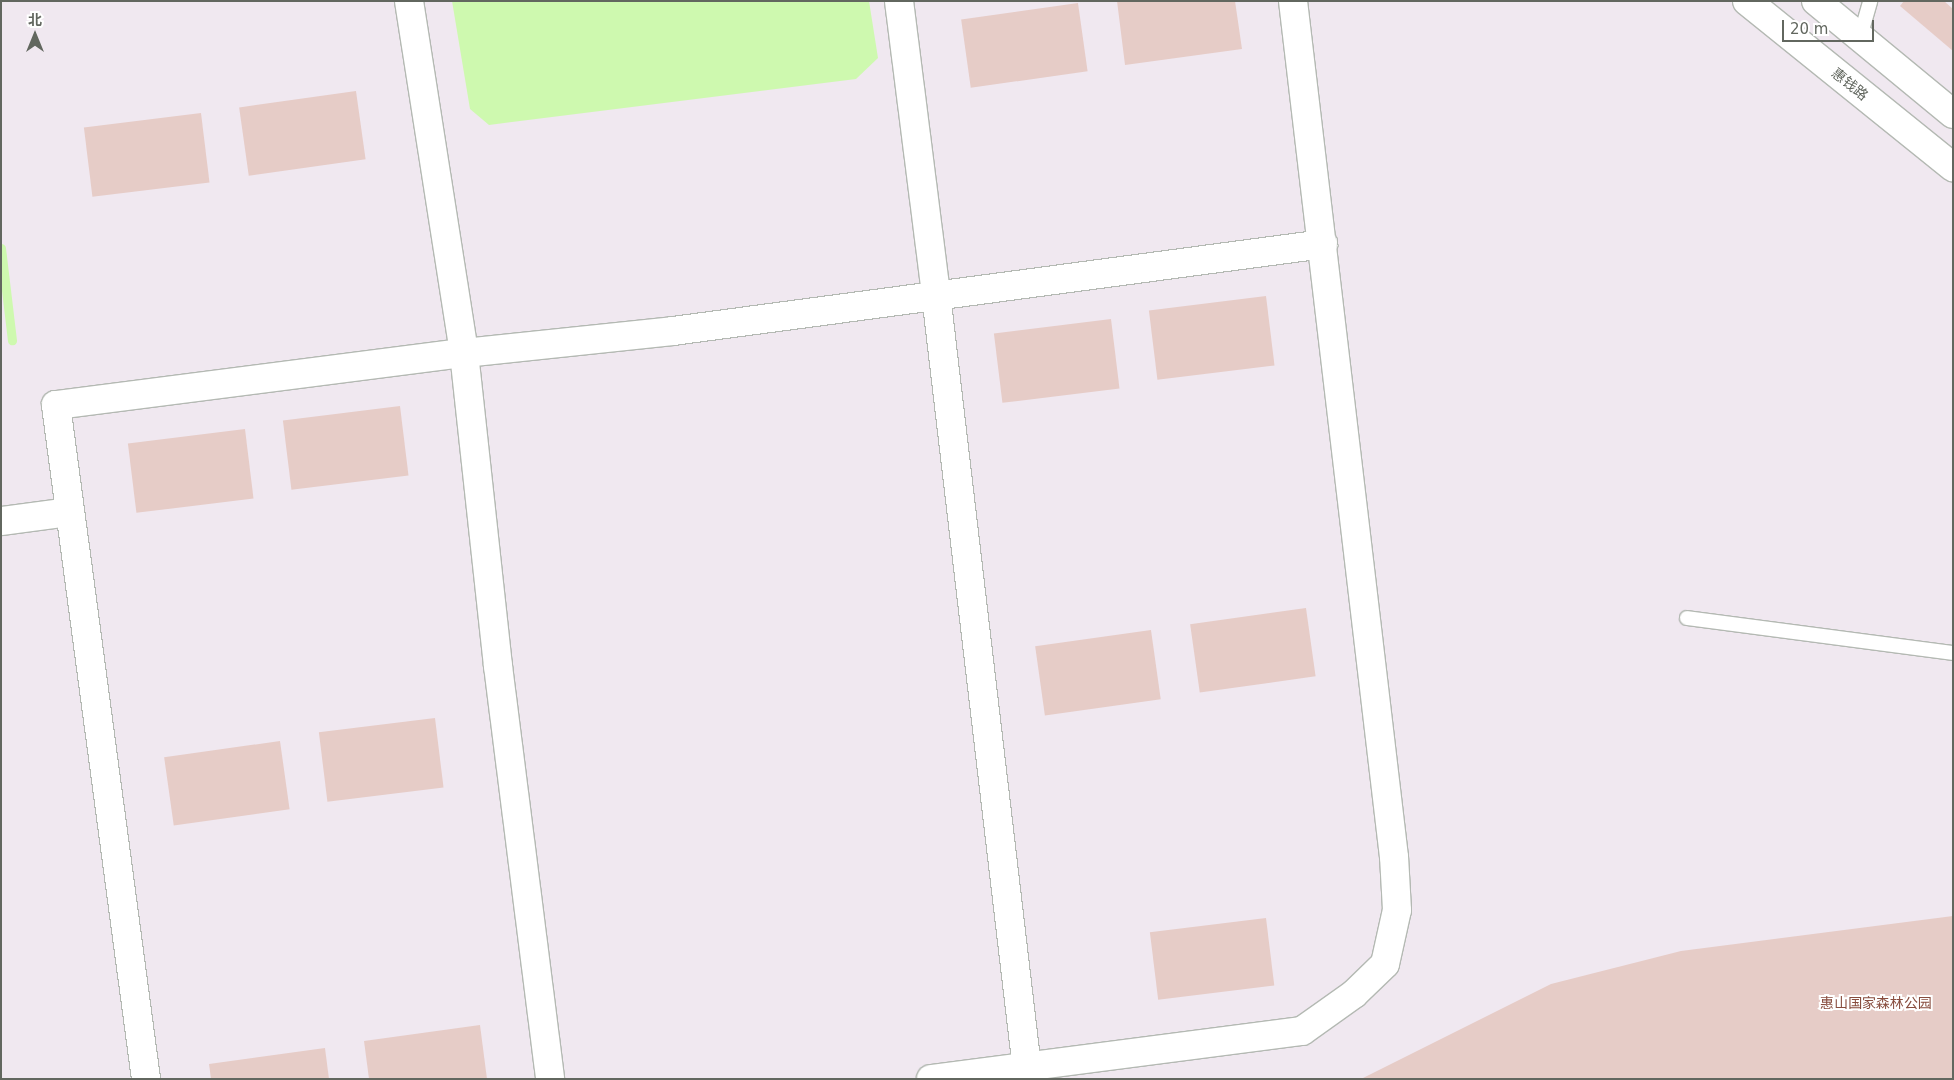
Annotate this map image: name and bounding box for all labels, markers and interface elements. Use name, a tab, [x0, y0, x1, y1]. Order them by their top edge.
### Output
north arrow	[10, 10, 60, 60]
scale bar	[1784, 10, 1876, 42]
text: 北	[28, 12, 42, 28]
text: 20 m	[1790, 20, 1828, 38]
street label: 惠钱路	[1828, 64, 1872, 104]
park label: 惠山国家森林公园	[1820, 995, 1932, 1011]

